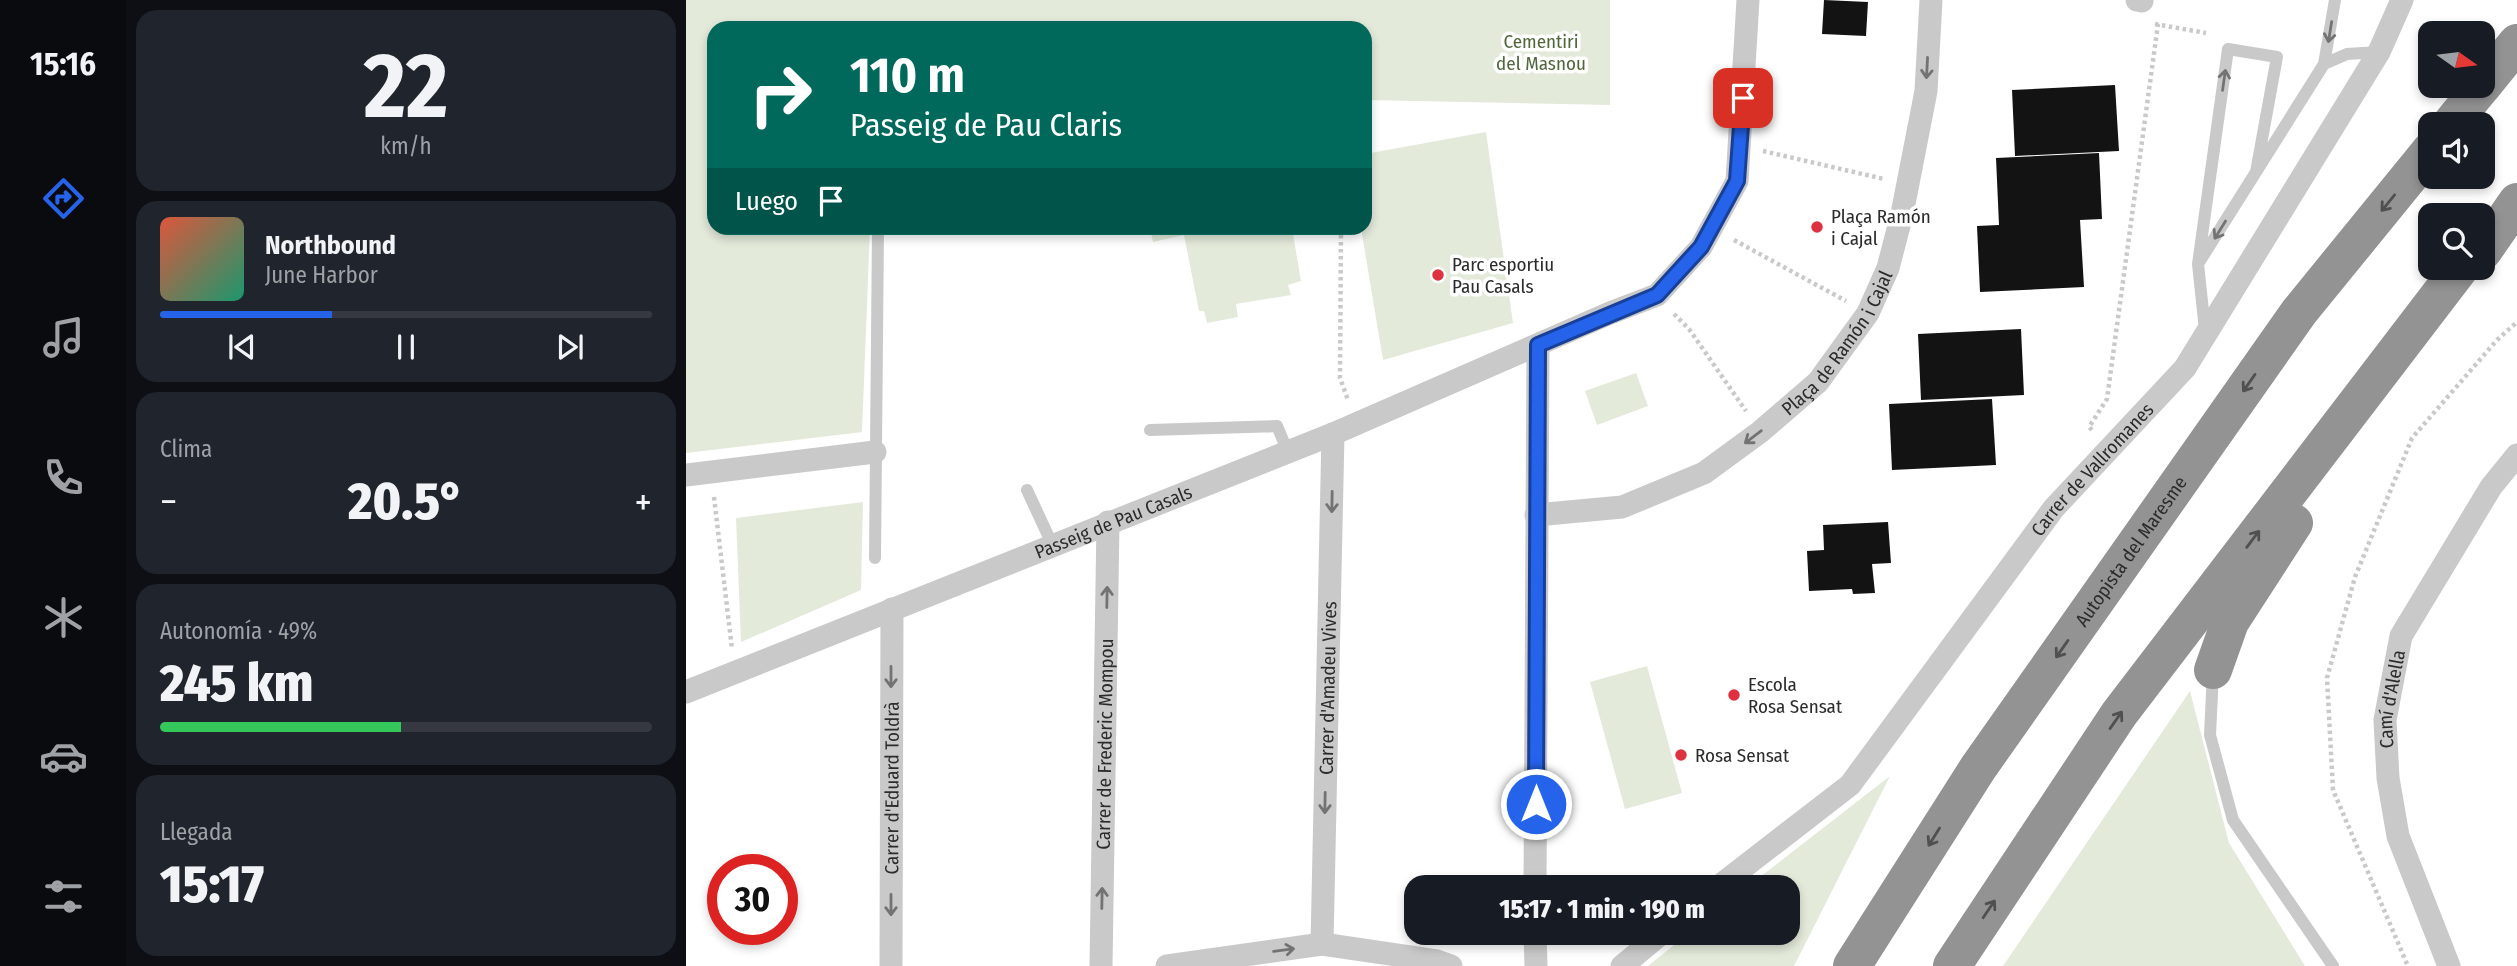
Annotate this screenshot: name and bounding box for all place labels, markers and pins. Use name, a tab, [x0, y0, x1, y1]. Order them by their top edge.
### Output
pin	[1713, 68, 1773, 128]
place label: Plaça Ramón i Cajal	[1831, 205, 1931, 250]
marker: Plaça Ramón i Cajal	[1809, 219, 1825, 235]
place label: Parc esportiu Pau Casals	[1452, 253, 1554, 298]
marker: Parc esportiu Pau Casals	[1430, 267, 1446, 283]
place label: Escola Rosa Sensat	[1748, 673, 1843, 718]
marker: Escola Rosa Sensat	[1726, 687, 1742, 703]
place label: Rosa Sensat	[1695, 744, 1790, 767]
marker: Rosa Sensat	[1673, 747, 1689, 763]

